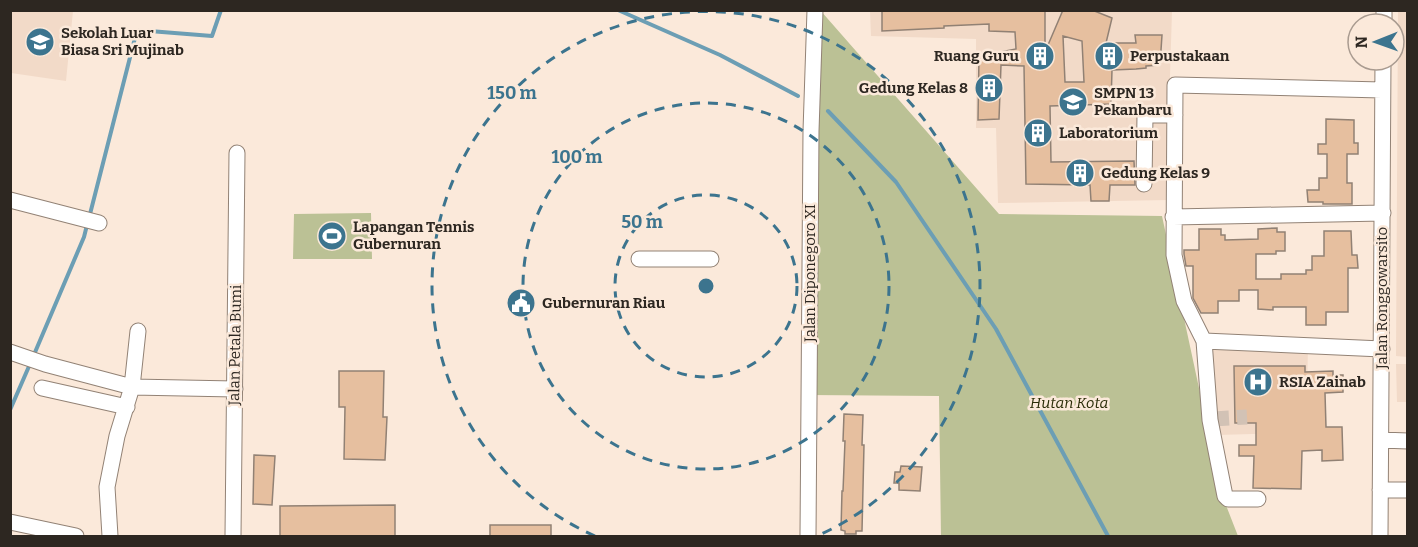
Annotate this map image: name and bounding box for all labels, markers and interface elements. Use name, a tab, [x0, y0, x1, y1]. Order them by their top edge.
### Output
north arrow	[1346, 12, 1406, 72]
place label: Sekolah Luar Biasa Sri Mujinab	[61, 24, 184, 59]
school or university icon: Sekolah Luar Biasa Sri Mujinab	[24, 26, 56, 58]
text: N	[1352, 36, 1371, 49]
building icon: Ruang Guru	[1024, 40, 1056, 72]
building icon: Perpustakaan	[1093, 40, 1125, 72]
place label: Ruang Guru	[934, 47, 1020, 65]
place label: Perpustakaan	[1130, 47, 1230, 65]
building icon: Gedung Kelas 8	[973, 72, 1005, 104]
place label: Gedung Kelas 8	[859, 79, 968, 97]
text: 150 m	[487, 82, 537, 104]
place label: SMPN 13 Pekanbaru	[1094, 84, 1172, 119]
school or university icon: SMPN 13 Pekanbaru	[1057, 86, 1089, 118]
building icon: Laboratorium	[1022, 117, 1054, 149]
place label: Laboratorium	[1059, 124, 1159, 142]
text: 100 m	[551, 146, 603, 168]
building icon: Gedung Kelas 9	[1064, 157, 1096, 189]
place label: Gedung Kelas 9	[1101, 164, 1210, 182]
street label: Jalan Diponegoro XI	[801, 204, 819, 343]
text: 50 m	[621, 211, 663, 233]
place label: Lapangan Tennis Gubernuran	[353, 218, 474, 253]
sports icon: Lapangan Tennis Gubernuran	[316, 220, 348, 252]
street label: Jalan Ronggowarsito	[1373, 227, 1391, 370]
centre of rings	[696, 276, 716, 296]
street label: Jalan Petala Bumi	[225, 284, 245, 407]
public building icon: Gubernuran Riau	[505, 287, 537, 319]
place label: Gubernuran Riau	[542, 294, 666, 312]
hospital icon: RSIA Zainab	[1242, 366, 1274, 398]
place label: RSIA Zainab	[1279, 373, 1366, 391]
park label: Hutan Kota	[1030, 394, 1108, 412]

